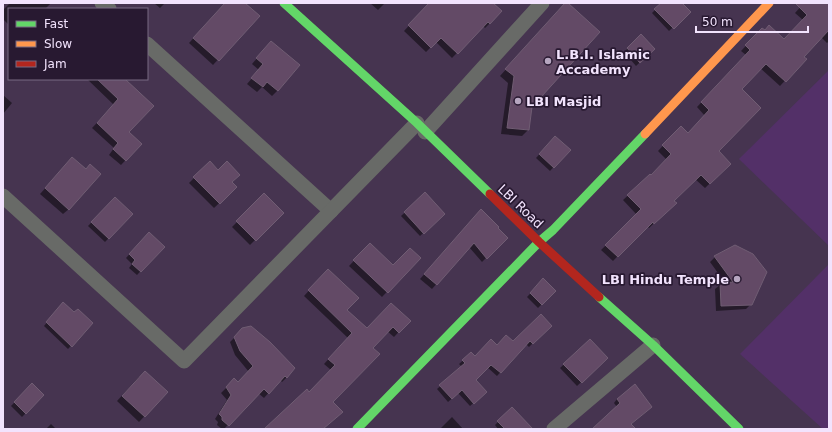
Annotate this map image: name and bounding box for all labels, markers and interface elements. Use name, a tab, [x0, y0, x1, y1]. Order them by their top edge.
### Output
legend	[8, 8, 148, 80]
scale bar	[696, 8, 808, 34]
text: 50 m	[702, 15, 733, 29]
text: Fast	[44, 17, 68, 31]
text: Slow	[44, 37, 72, 51]
place label: L.B.I. Islamic Accademy	[556, 47, 650, 77]
marker: L.B.I. Islamic Accademy	[543, 56, 553, 66]
text: Jam	[43, 57, 67, 71]
place label: LBI Masjid	[526, 94, 601, 109]
marker: LBI Masjid	[513, 96, 523, 106]
street label: LBI Road	[495, 181, 546, 231]
place label: LBI Hindu Temple	[602, 272, 729, 287]
marker: LBI Hindu Temple	[732, 274, 742, 284]

